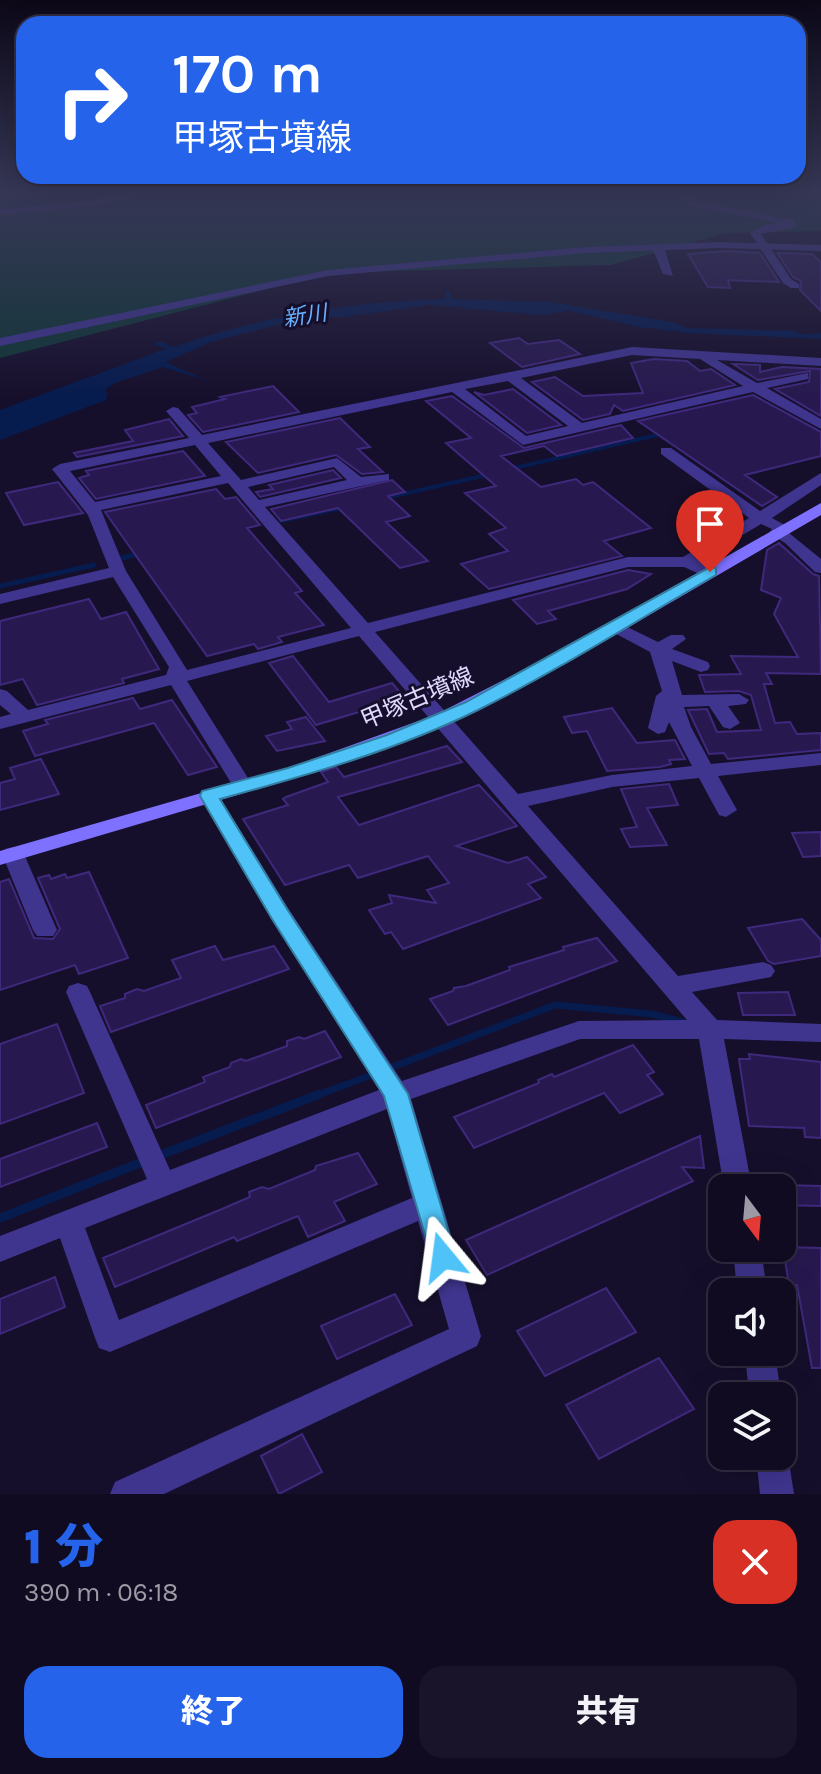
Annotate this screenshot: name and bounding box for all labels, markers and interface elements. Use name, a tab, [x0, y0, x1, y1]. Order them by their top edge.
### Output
text: 170 m	[172, 41, 323, 106]
icon: right	[40, 48, 144, 152]
text: 甲塚古墳線	[172, 117, 352, 159]
water label: 新川	[281, 299, 331, 332]
pin	[676, 490, 744, 572]
icon: arrive	[688, 502, 732, 546]
street label: 甲塚古墳線	[356, 662, 478, 734]
north arrow	[708, 1174, 796, 1262]
map controls	[708, 1174, 796, 1470]
position arrow	[401, 1215, 485, 1299]
button: sound	[708, 1278, 796, 1366]
button: layers	[708, 1382, 796, 1470]
text: 1 分	[24, 1519, 103, 1575]
button: close	[713, 1520, 797, 1604]
text: 390 m · 06:18	[24, 1577, 178, 1608]
button: 終了	[24, 1666, 403, 1758]
button: 共有	[419, 1666, 797, 1758]

